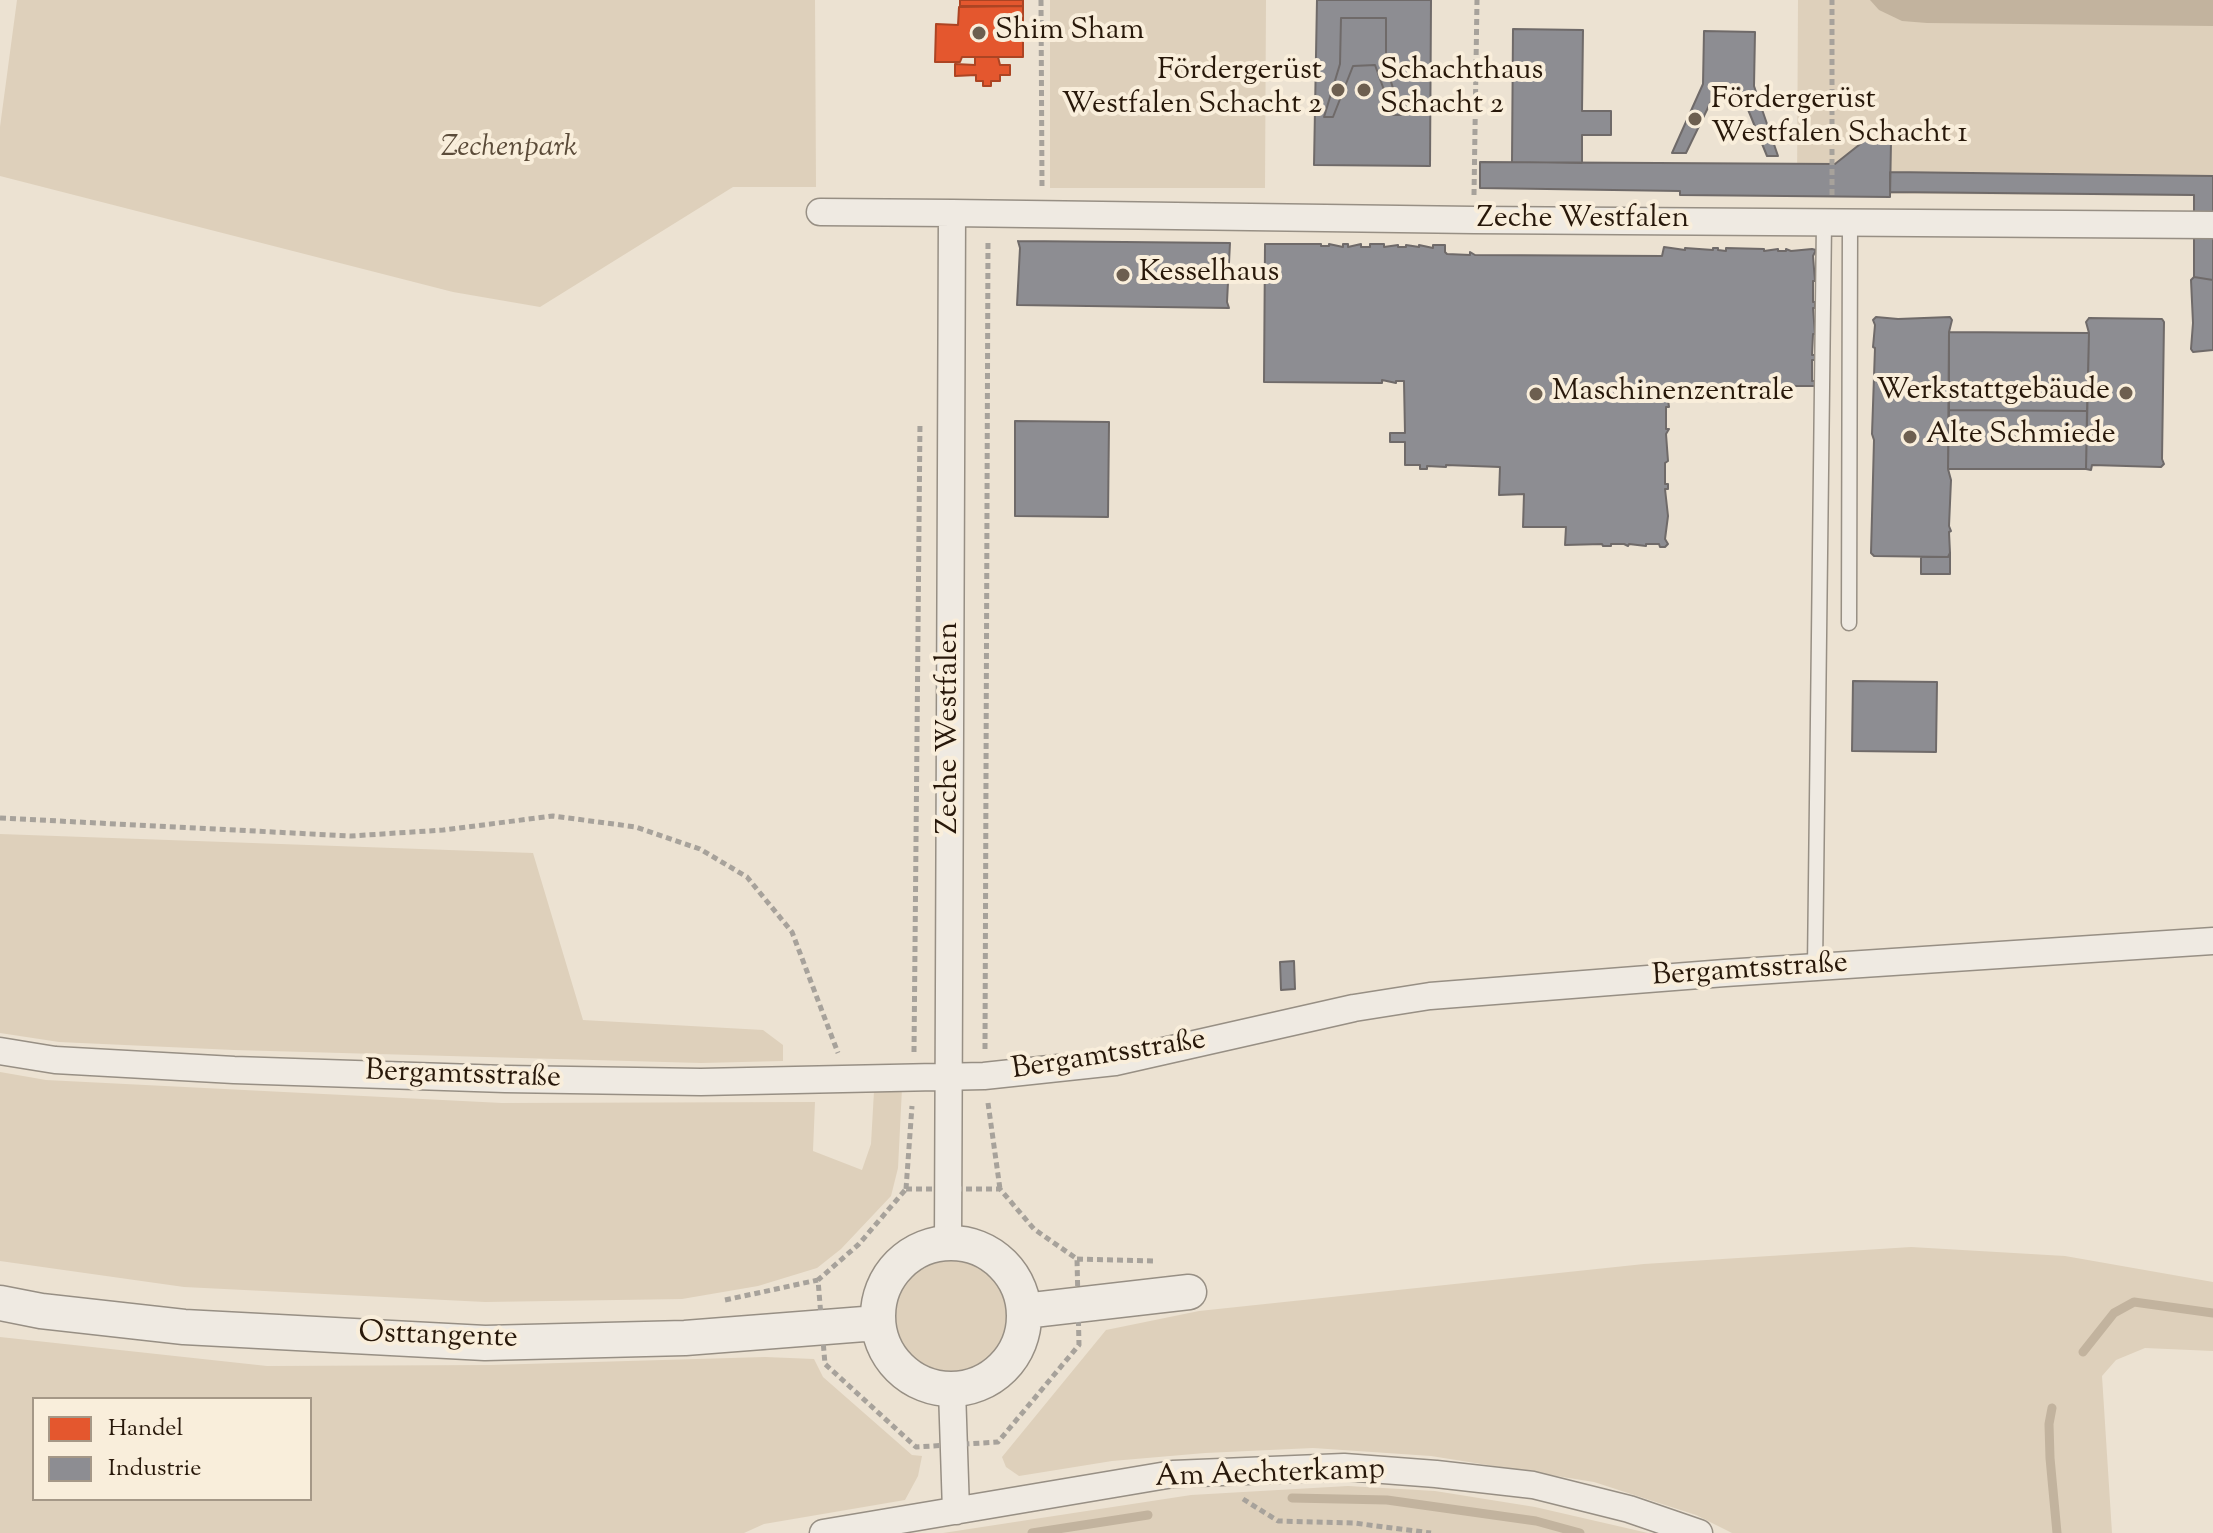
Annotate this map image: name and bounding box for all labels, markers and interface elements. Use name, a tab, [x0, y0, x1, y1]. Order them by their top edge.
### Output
place label: Shim Sham	[995, 15, 1144, 51]
marker: Shim Sham	[970, 24, 988, 42]
place label: Fördergerüst Westfalen Schacht 2	[1062, 55, 1322, 126]
place label: Schachthaus Schacht 2	[1380, 55, 1543, 126]
marker: Fördergerüst Westfalen Schacht 2	[1329, 81, 1347, 99]
marker: Schachthaus Schacht 2	[1355, 81, 1373, 99]
place label: Fördergerüst Westfalen Schacht 1	[1711, 84, 1968, 154]
marker: Fördergerüst Westfalen Schacht 1	[1686, 110, 1704, 128]
park label: Zechenpark	[441, 132, 577, 168]
street label: Zeche Westfalen	[1477, 203, 1689, 239]
place label: Kesselhaus	[1139, 257, 1279, 293]
marker: Kesselhaus	[1114, 266, 1132, 284]
place label: Werkstattgebäude	[1876, 375, 2110, 411]
place label: Maschinenzentrale	[1552, 376, 1794, 412]
marker: Werkstattgebäude	[2117, 384, 2135, 402]
marker: Maschinenzentrale	[1527, 385, 1545, 403]
place label: Alte Schmiede	[1926, 419, 2116, 455]
marker: Alte Schmiede	[1901, 428, 1919, 446]
street label: Zeche Westfalen	[933, 622, 969, 834]
street label: Bergamtsstraße	[1651, 947, 1849, 997]
street label: Bergamtsstraße	[1009, 1024, 1209, 1090]
street label: Bergamtsstraße	[364, 1056, 562, 1098]
street label: Osttangente	[358, 1317, 518, 1359]
legend	[32, 1397, 312, 1501]
text: Handel	[108, 1412, 183, 1446]
text: Industrie	[108, 1452, 201, 1486]
street label: Am Aechterkamp	[1155, 1454, 1385, 1498]

